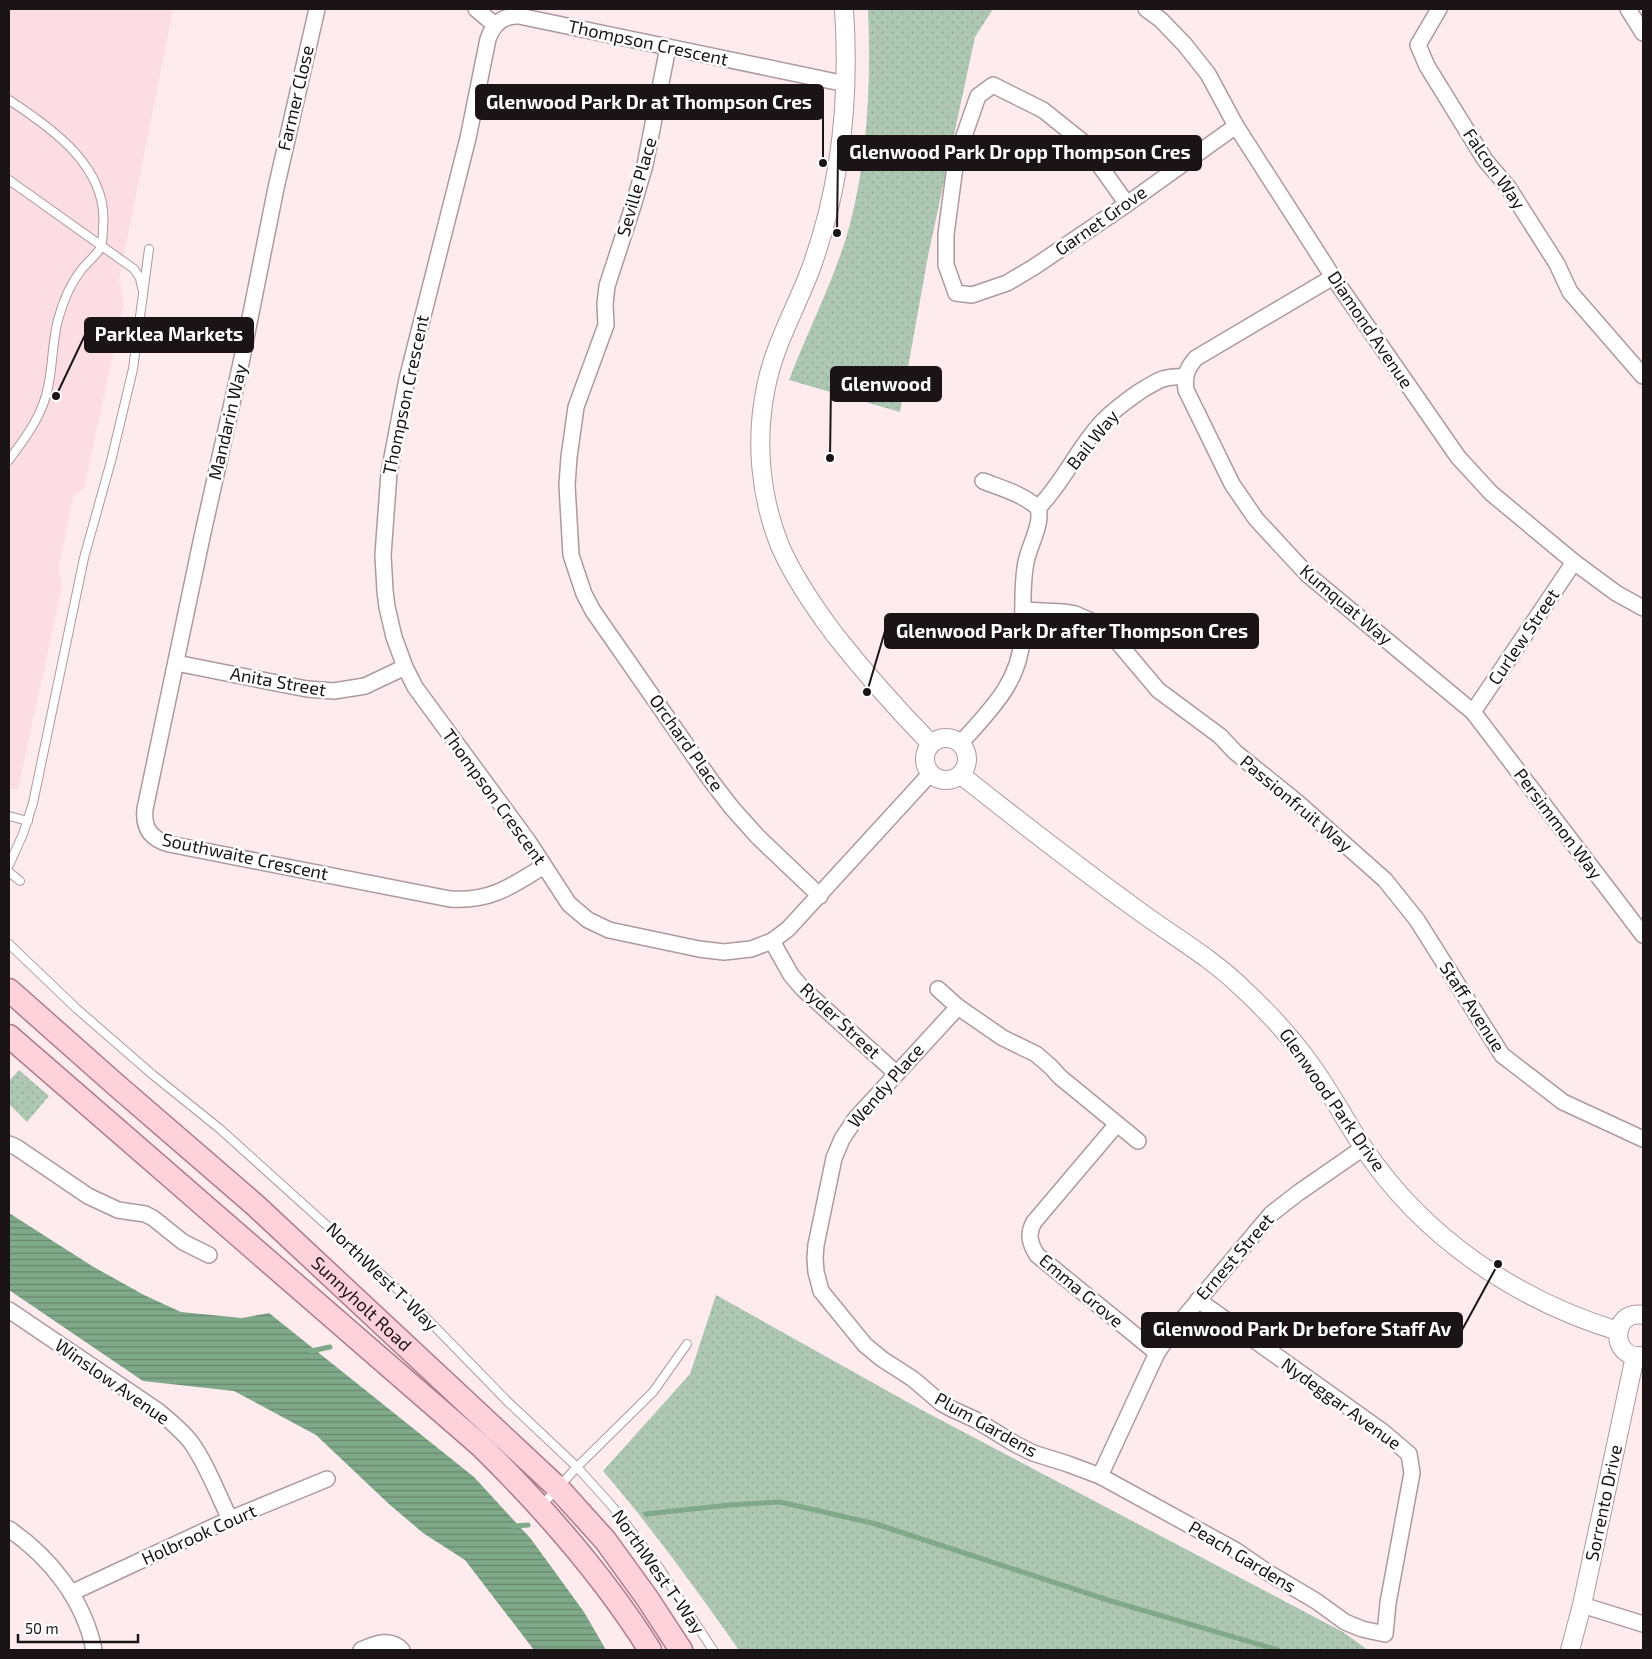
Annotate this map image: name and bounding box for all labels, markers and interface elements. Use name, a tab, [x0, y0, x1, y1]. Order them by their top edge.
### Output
street label: Thompson Crescent	[566, 14, 730, 70]
street label: Farmer Close	[272, 43, 318, 153]
callout: Glenwood Park Dr at Thompson Cres	[476, 85, 823, 119]
text: Glenwood Park Dr at Thompson Cres	[486, 90, 812, 113]
street label: Falcon Way	[1459, 124, 1531, 214]
street label: Seville Place	[611, 135, 661, 239]
callout: Glenwood Park Dr opp Thompson Cres	[838, 136, 1201, 170]
text: Glenwood Park Dr opp Thompson Cres	[849, 140, 1191, 163]
street label: Garnet Grove	[1050, 181, 1151, 260]
street label: Diamond Avenue	[1323, 267, 1418, 392]
street label: Thompson Crescent	[377, 313, 433, 477]
callout: Parklea Markets	[85, 318, 253, 352]
text: Parklea Markets	[95, 322, 243, 345]
street label: Mandarin Way	[203, 361, 251, 482]
callout: Glenwood	[831, 367, 941, 401]
text: Glenwood	[841, 372, 931, 395]
street label: Bail Way	[1062, 405, 1123, 474]
street label: Kumquat Way	[1296, 559, 1398, 650]
street label: Curlew Street	[1483, 584, 1563, 689]
callout: Glenwood Park Dr after Thompson Cres	[885, 614, 1258, 648]
text: Glenwood Park Dr after Thompson Cres	[896, 619, 1248, 642]
street label: Anita Street	[229, 662, 328, 700]
street label: Orchard Place	[645, 690, 728, 795]
street label: Thompson Crescent	[438, 724, 552, 869]
street label: Passionfruit Way	[1236, 750, 1358, 857]
street label: Persimmon Way	[1510, 764, 1608, 884]
street label: Southwaite Crescent	[160, 828, 330, 884]
street label: Staff Avenue	[1435, 957, 1510, 1056]
street label: Ryder Street	[796, 978, 885, 1063]
street label: Glenwood Park Drive	[1275, 1024, 1390, 1175]
street label: Wendy Place	[843, 1039, 928, 1132]
street label: Ernest Street	[1191, 1208, 1278, 1304]
street label: NorthWest T-Way	[322, 1217, 443, 1336]
street label: Emma Grove	[1035, 1249, 1128, 1332]
street label: Sunnyholt Road	[307, 1251, 417, 1356]
callout: Glenwood Park Dr before Staff Av	[1142, 1313, 1462, 1347]
text: Glenwood Park Dr before Staff Av	[1153, 1317, 1452, 1340]
street label: Winslow Avenue	[51, 1333, 174, 1429]
street label: Nydeggar Avenue	[1277, 1352, 1406, 1454]
street label: Plum Gardens	[931, 1387, 1042, 1461]
street label: Sorrento Drive	[1580, 1443, 1626, 1563]
street label: Holbrook Court	[138, 1499, 259, 1569]
street label: NorthWest T-Way	[608, 1505, 710, 1638]
street label: Peach Gardens	[1185, 1516, 1300, 1597]
scale bar	[18, 1612, 138, 1644]
text: 50 m	[25, 1619, 59, 1637]

